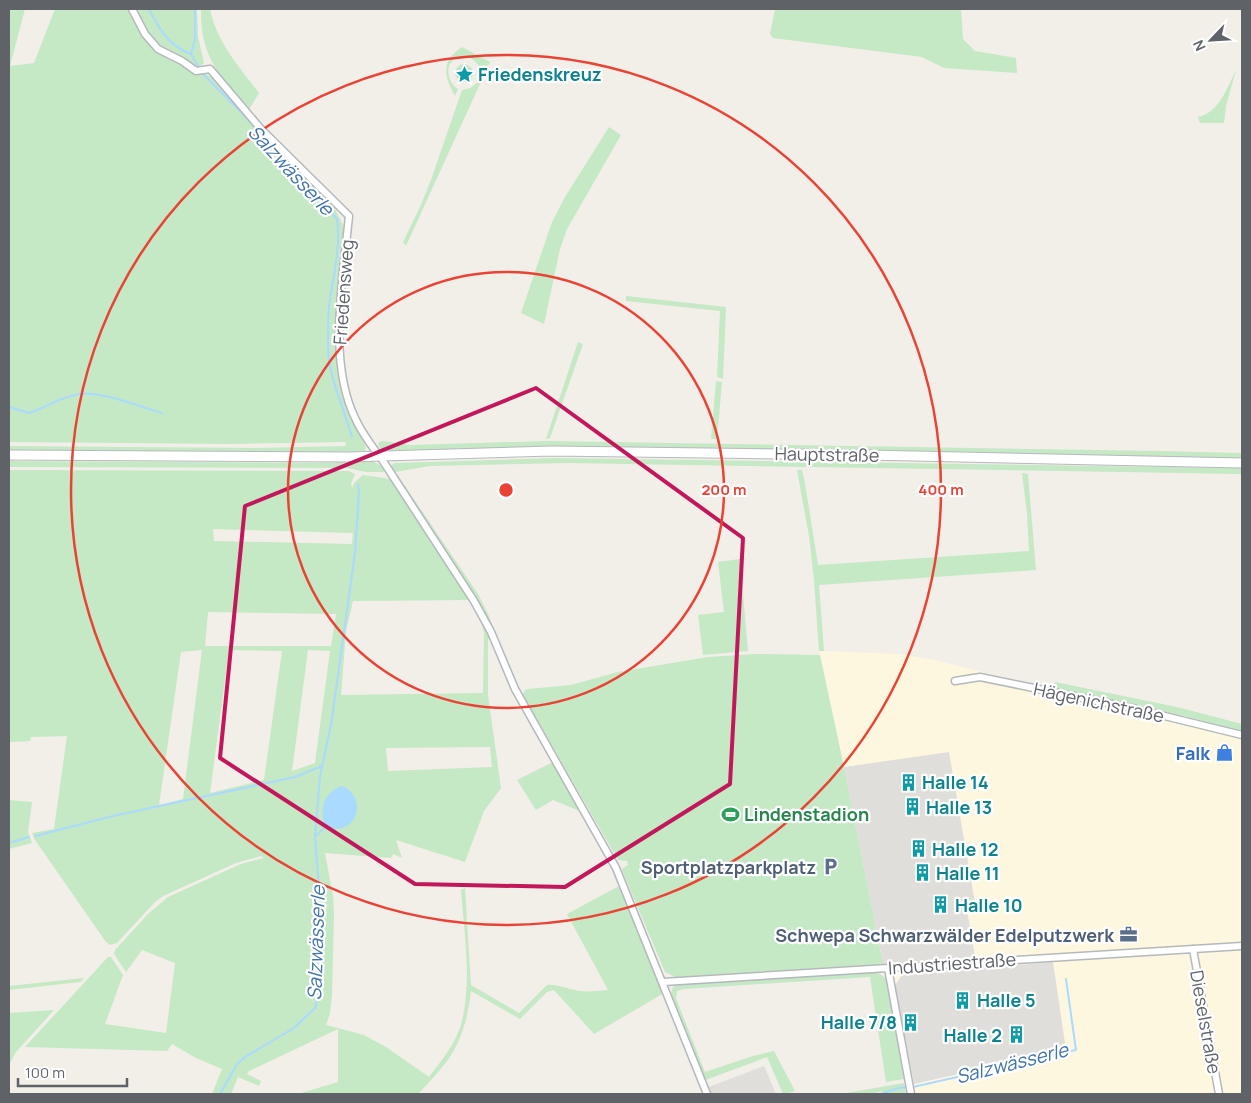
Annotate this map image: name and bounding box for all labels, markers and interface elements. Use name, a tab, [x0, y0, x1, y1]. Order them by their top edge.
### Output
north arrow	[1186, 15, 1236, 65]
text: N	[1188, 37, 1210, 54]
place label: Friedenskreuz	[478, 62, 602, 86]
place icon: Friedenskreuz	[454, 64, 474, 84]
water label: Salzwässerle	[242, 119, 341, 222]
street label: Friedensweg	[327, 238, 359, 346]
street label: Hauptstraße	[774, 441, 880, 467]
text: 200 m	[701, 479, 747, 500]
text: 400 m	[918, 479, 964, 500]
centre of rings	[497, 481, 515, 499]
street label: Hägenichstraße	[1032, 676, 1166, 728]
place label: Falk	[1176, 741, 1211, 765]
shop icon: Falk	[1214, 743, 1234, 763]
place label: Halle 14	[922, 770, 989, 794]
building icon: Halle 14	[898, 772, 918, 792]
place label: Halle 13	[926, 795, 992, 819]
building icon: Halle 13	[902, 797, 922, 817]
place label: Lindenstadion	[744, 802, 869, 826]
sports icon: Lindenstadion	[720, 804, 740, 824]
place label: Halle 12	[932, 837, 999, 861]
building icon: Halle 12	[908, 839, 928, 859]
place label: Sportplatzparkplatz	[641, 855, 816, 879]
parking icon: Sportplatzparkplatz	[820, 857, 840, 877]
place label: Halle 11	[936, 861, 1000, 885]
building icon: Halle 11	[912, 863, 932, 883]
water label: Salzwässerle	[301, 883, 331, 1001]
place label: Halle 10	[955, 893, 1023, 917]
building icon: Halle 10	[931, 895, 951, 915]
place label: Schwepa Schwarzwälder Edelputzwerk	[775, 923, 1115, 947]
office icon: Schwepa Schwarzwälder Edelputzwerk	[1118, 925, 1138, 945]
street label: Industriestraße	[887, 947, 1017, 979]
street label: Dieselstraße	[1185, 968, 1227, 1076]
place label: Halle 5	[977, 988, 1035, 1012]
building icon: Halle 5	[953, 990, 973, 1010]
place label: Halle 7/8	[821, 1010, 897, 1034]
building icon: Halle 7/8	[901, 1012, 921, 1032]
place label: Halle 2	[943, 1023, 1002, 1047]
building icon: Halle 2	[1006, 1025, 1026, 1045]
water label: Salzwässerle	[953, 1036, 1073, 1089]
scale bar	[18, 1056, 126, 1088]
text: 100 m	[25, 1062, 65, 1083]

